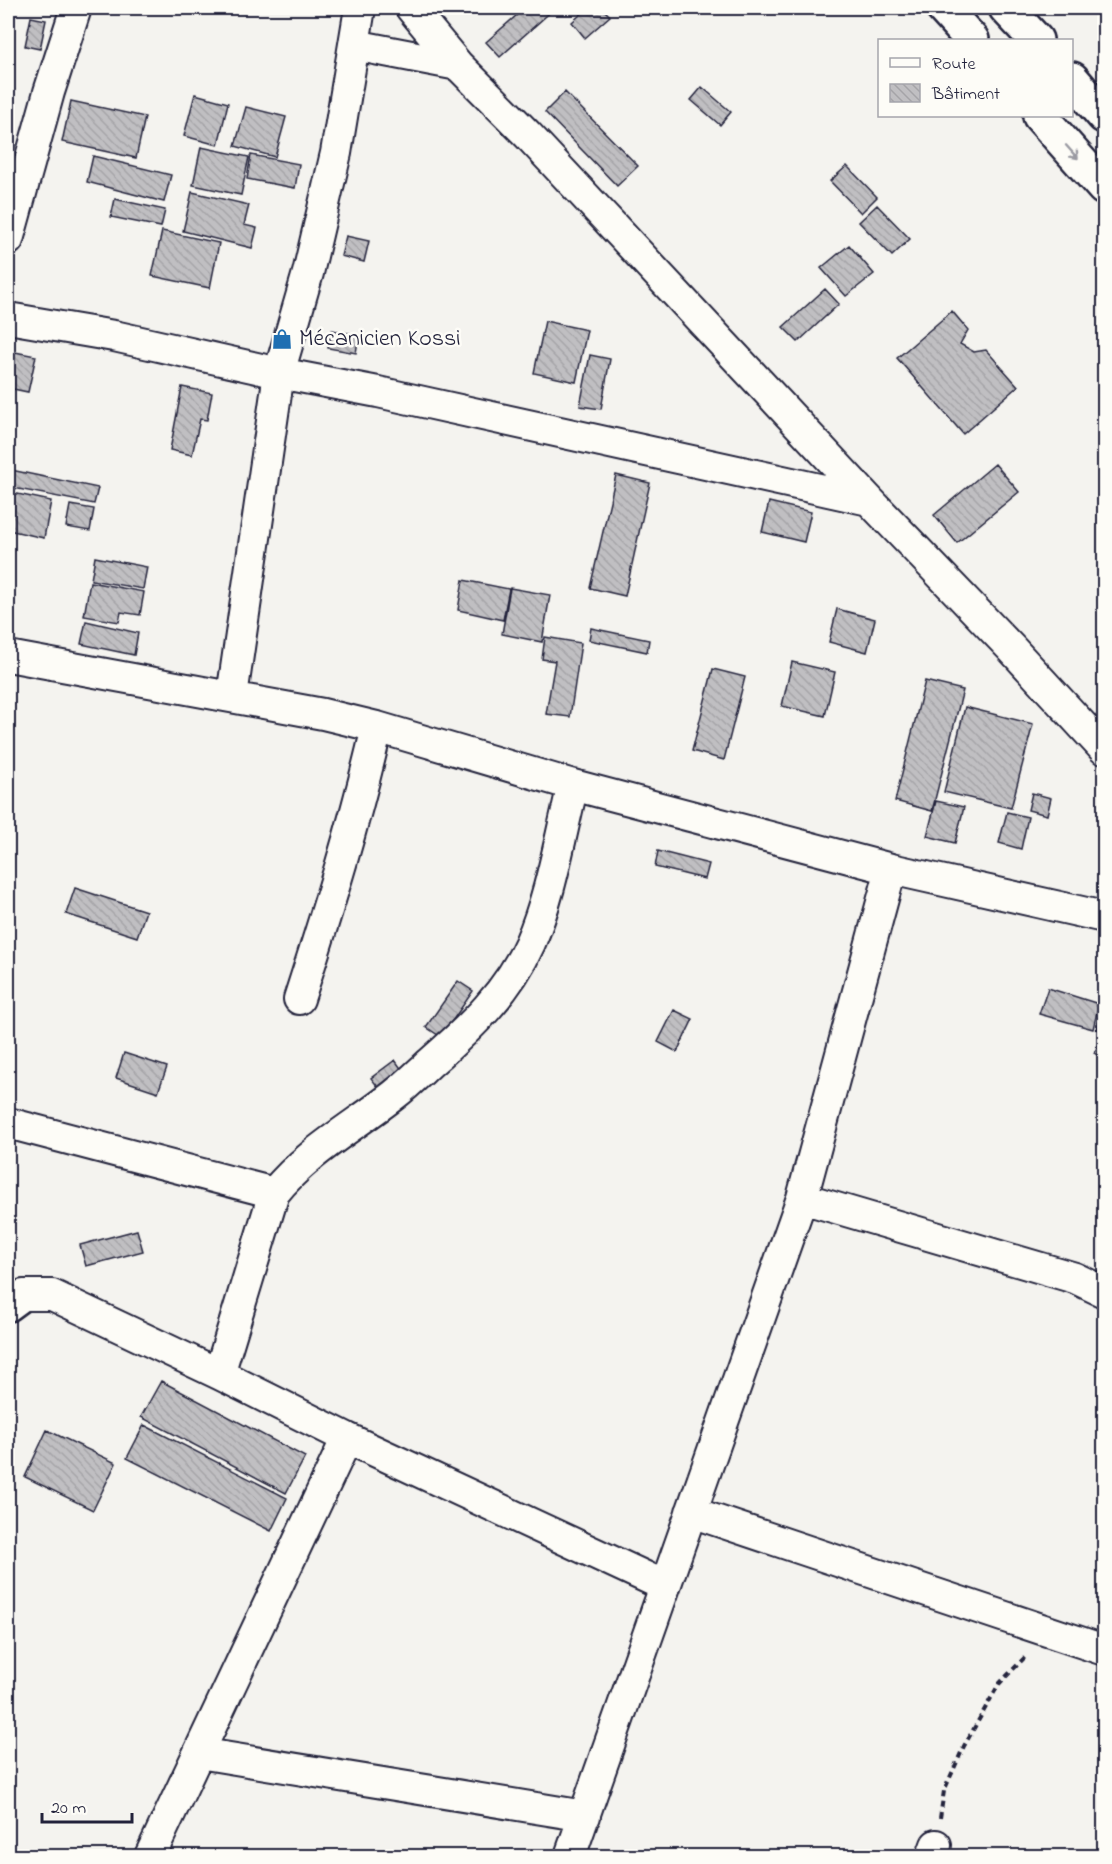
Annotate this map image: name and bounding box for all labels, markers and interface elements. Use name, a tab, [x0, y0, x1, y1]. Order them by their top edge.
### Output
legend	[878, 39, 1073, 117]
text: Route	[932, 52, 977, 78]
text: Bâtiment	[931, 82, 1000, 108]
one-way arrow	[1065, 144, 1079, 159]
place label: Mécanicien Kossi	[299, 322, 461, 357]
shop icon: Mécanicien Kossi	[270, 327, 294, 351]
scale bar	[42, 1786, 132, 1824]
text: 20 m	[51, 1796, 86, 1822]

